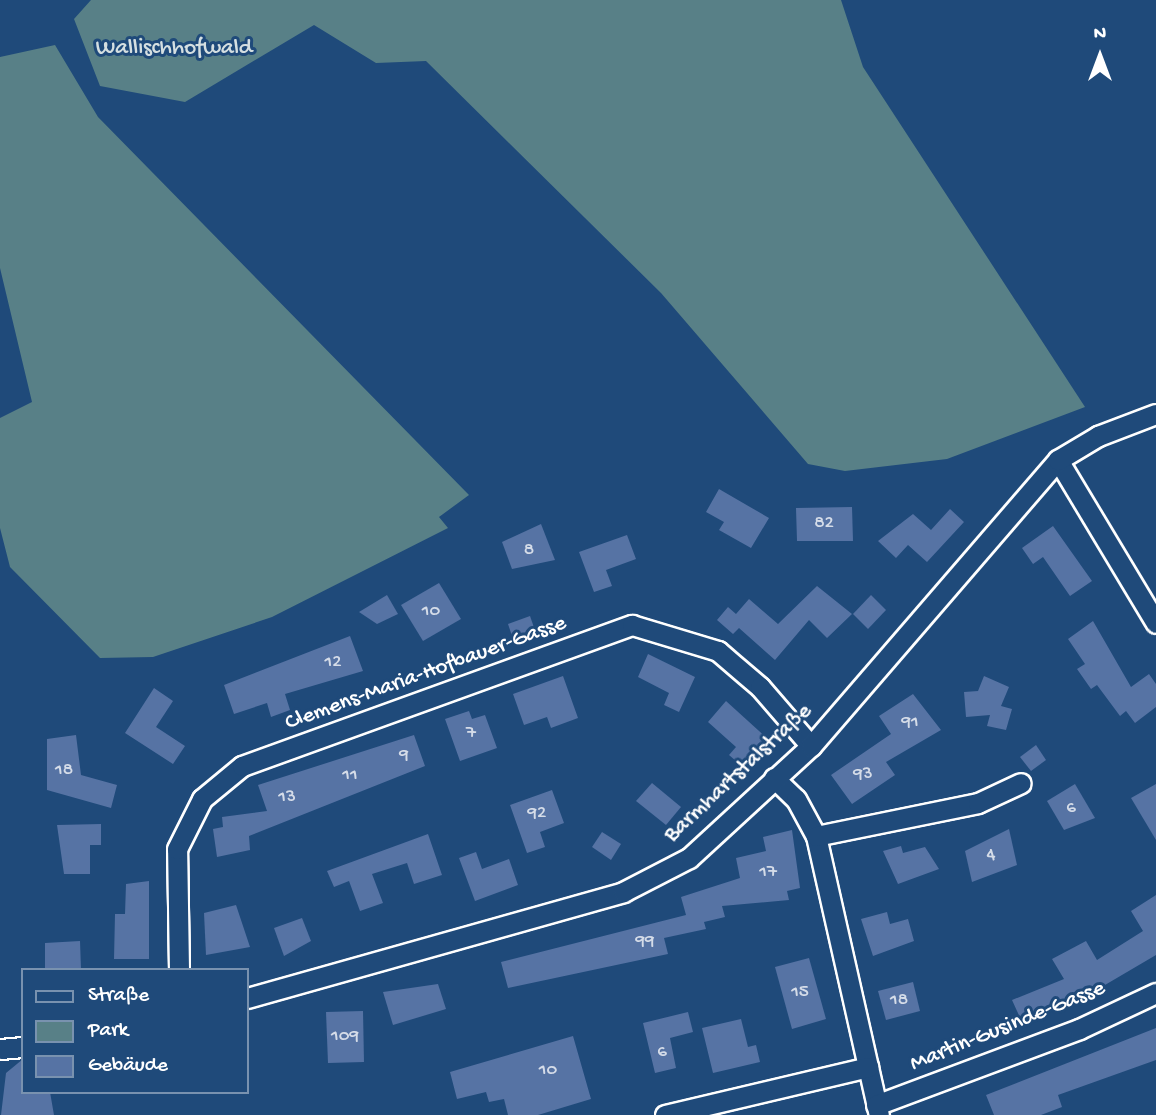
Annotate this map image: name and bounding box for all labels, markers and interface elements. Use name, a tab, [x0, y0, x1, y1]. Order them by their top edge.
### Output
north arrow	[1065, 21, 1135, 91]
text: N	[1094, 23, 1106, 46]
park label: Wallischhofwald	[96, 35, 252, 63]
house number: 82	[814, 513, 834, 535]
house number: 8	[524, 540, 534, 562]
house number: 10	[422, 601, 440, 623]
street label: Clemens-Maria-Hofbauer-Gasse	[282, 610, 570, 738]
house number: 12	[325, 652, 341, 674]
street label: Barmhartstalstraße	[659, 698, 819, 850]
house number: 91	[901, 712, 919, 734]
house number: 7	[466, 723, 476, 745]
house number: 9	[399, 745, 409, 767]
house number: 18	[55, 760, 73, 782]
house number: 93	[853, 764, 873, 786]
house number: 11	[342, 765, 358, 787]
house number: 13	[278, 787, 296, 809]
house number: 6	[1066, 798, 1076, 820]
house number: 92	[528, 803, 546, 825]
house number: 4	[987, 845, 995, 867]
house number: 17	[759, 862, 777, 884]
house number: 99	[635, 931, 655, 953]
legend	[21, 968, 248, 1094]
street label: Martin-Gusinde-Gasse	[907, 975, 1109, 1079]
house number: 15	[791, 982, 809, 1004]
text: Straße	[88, 984, 149, 1009]
house number: 18	[890, 990, 908, 1012]
text: Park	[88, 1019, 128, 1044]
house number: 109	[331, 1026, 359, 1048]
house number: 6	[657, 1042, 667, 1064]
text: Gebäude	[88, 1054, 168, 1079]
house number: 10	[539, 1060, 557, 1082]

